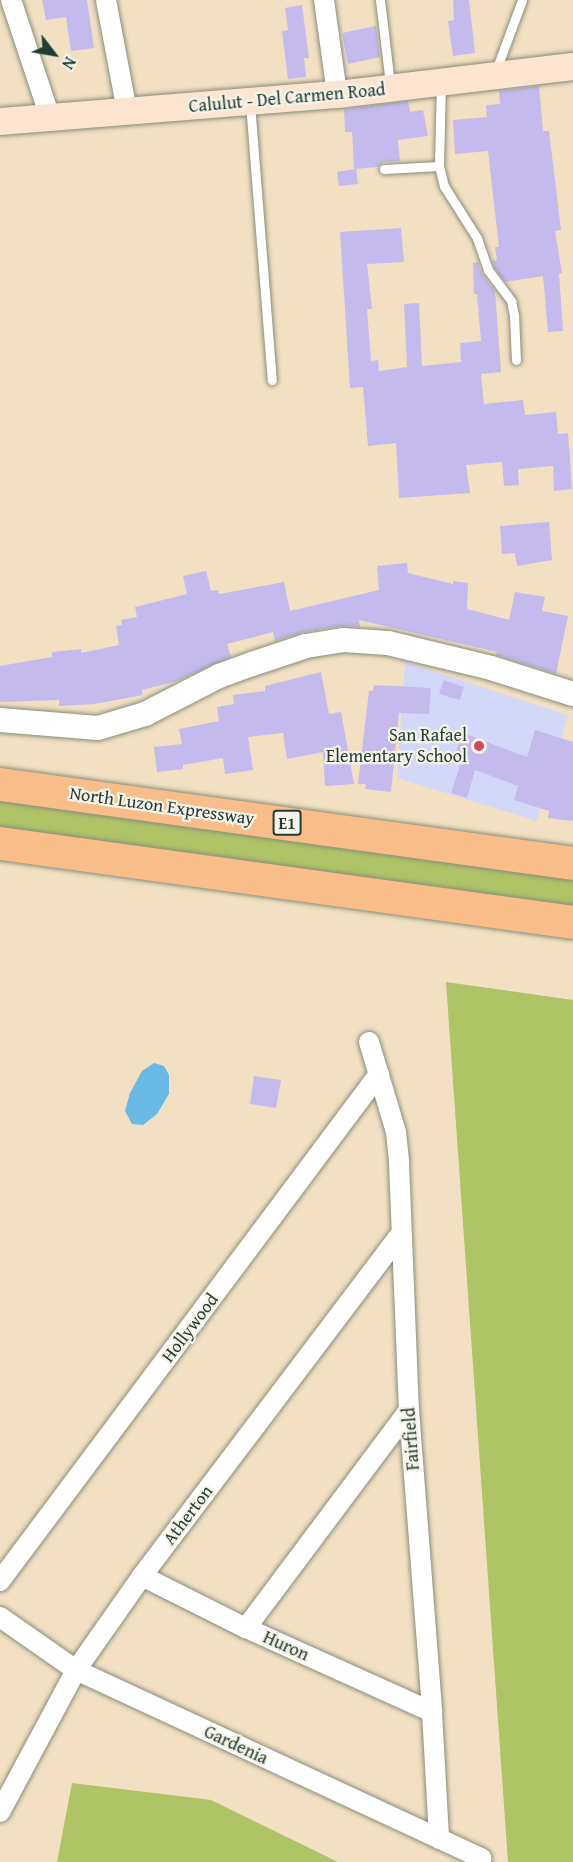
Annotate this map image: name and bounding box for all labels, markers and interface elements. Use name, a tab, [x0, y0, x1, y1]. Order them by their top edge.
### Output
north arrow	[24, 24, 84, 84]
text: N	[56, 52, 82, 74]
street label: Calulut - Del Carmen Road	[188, 79, 386, 117]
place label: San Rafael Elementary School	[326, 725, 467, 768]
marker: San Rafael Elementary School	[472, 739, 486, 753]
street label: North Luzon Expressway	[68, 782, 256, 830]
road number: E1	[272, 810, 302, 836]
street label: Hollywood	[157, 1289, 223, 1367]
street label: Fairfield	[398, 1407, 424, 1471]
street label: Atherton	[159, 1481, 217, 1549]
street label: Huron	[260, 1626, 312, 1666]
street label: Gardenia	[201, 1721, 271, 1769]

